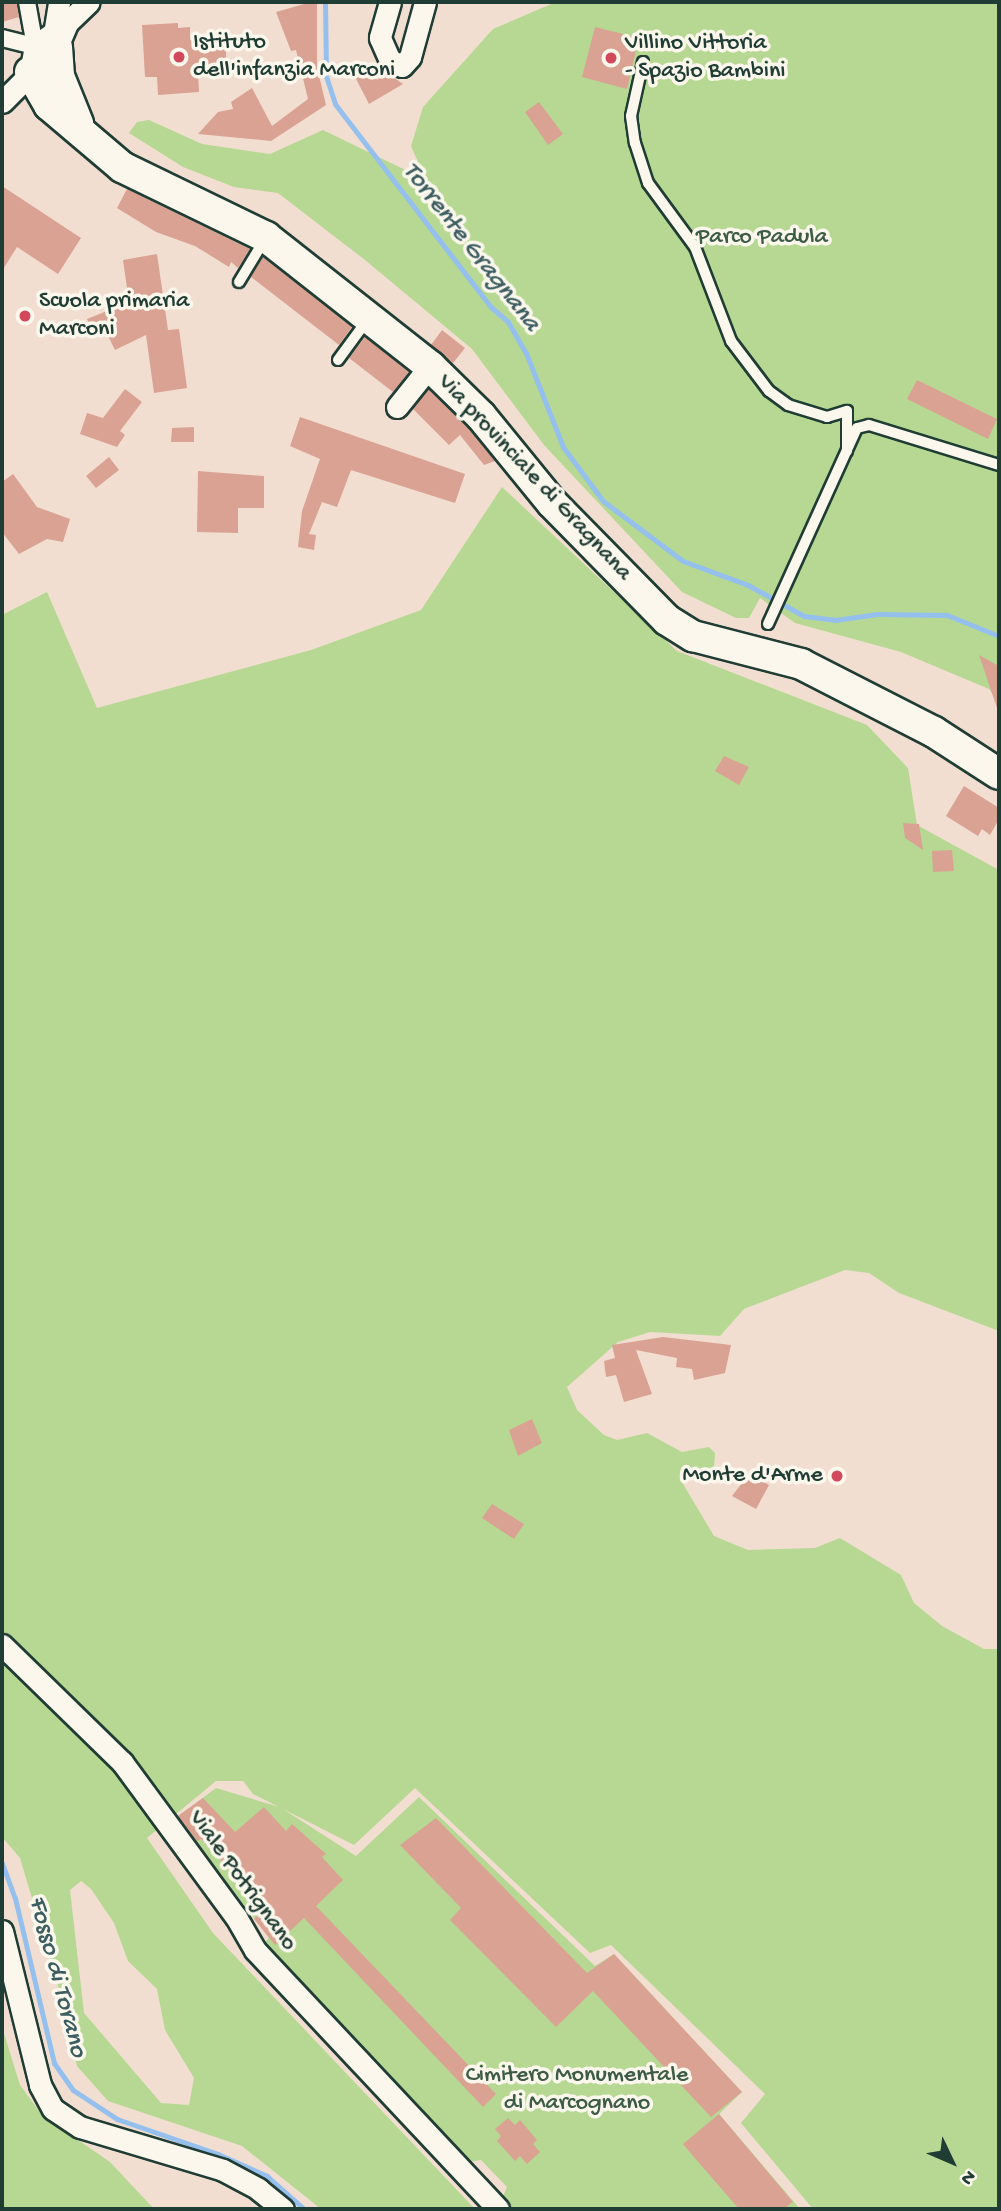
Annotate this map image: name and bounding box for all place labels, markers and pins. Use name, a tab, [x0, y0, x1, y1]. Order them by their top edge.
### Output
place label: Istituto dell'infanzia Marconi	[193, 29, 395, 85]
place label: Villino Vittoria - Spazio Bambini	[625, 30, 786, 86]
marker: Istituto dell'infanzia Marconi	[171, 49, 187, 65]
marker: Villino Vittoria - Spazio Bambini	[603, 50, 619, 66]
place label: Scuola primaria Marconi	[39, 288, 189, 344]
marker: Scuola primaria Marconi	[17, 308, 33, 324]
place label: Monte d'Arme	[682, 1462, 823, 1490]
marker: Monte d'Arme	[829, 1468, 845, 1484]

